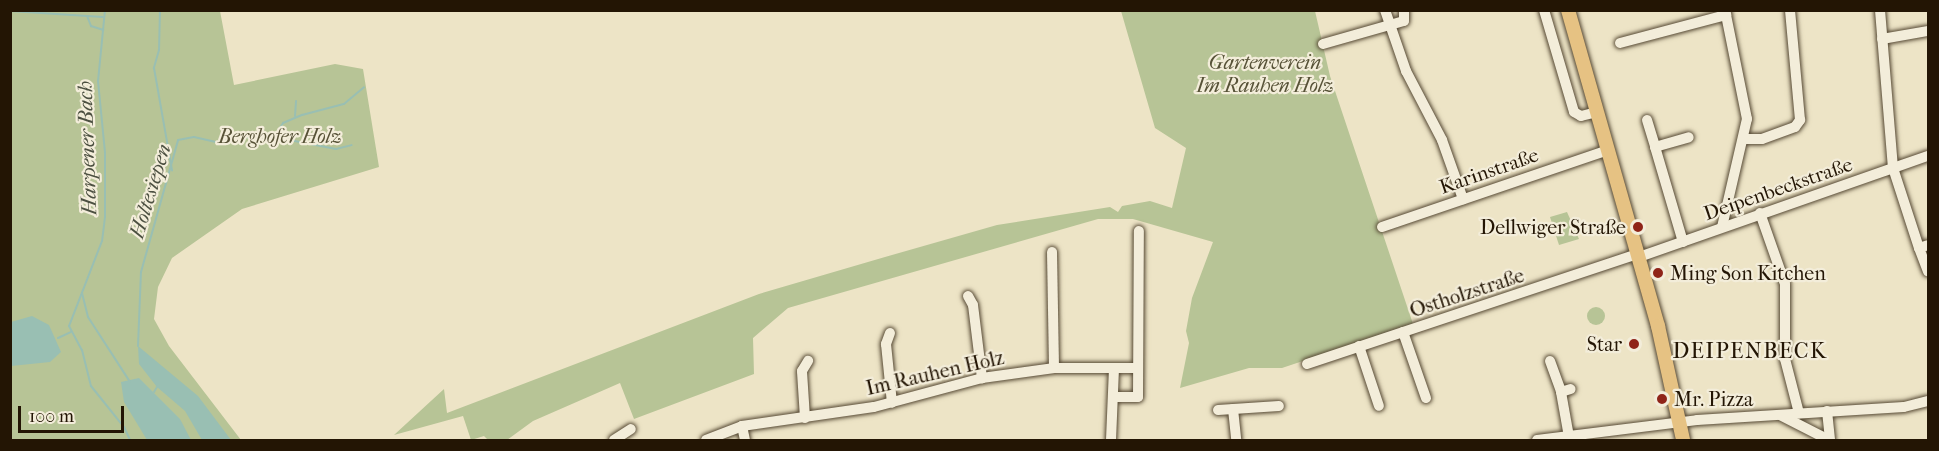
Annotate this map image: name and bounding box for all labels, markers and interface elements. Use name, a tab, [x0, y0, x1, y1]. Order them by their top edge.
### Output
park label: Gartenverein Im Rauhen Holz	[1196, 50, 1334, 97]
water label: Harpener Bach	[72, 81, 102, 215]
park label: Berghofer Holz	[218, 124, 342, 148]
water label: Holtesiepen	[124, 141, 176, 241]
street label: Karinstraße	[1436, 143, 1542, 199]
street label: Deipenbeckstraße	[1700, 152, 1856, 226]
place label: Dellwiger Straße	[1480, 215, 1626, 239]
marker: Dellwiger Straße	[1631, 220, 1645, 234]
place label: Ming Son Kitchen	[1670, 261, 1826, 285]
street label: Ostholzstraße	[1407, 263, 1527, 323]
marker: Ming Son Kitchen	[1651, 266, 1665, 280]
place label: Star	[1587, 332, 1622, 356]
marker: Star	[1627, 337, 1641, 351]
district label: DEIPENBECK	[1672, 339, 1828, 365]
street label: Im Rauhen Holz	[864, 345, 1006, 401]
place label: Mr. Pizza	[1674, 387, 1753, 411]
marker: Mr. Pizza	[1655, 392, 1669, 406]
scale bar	[21, 394, 128, 432]
text: 100 m	[29, 406, 74, 427]

